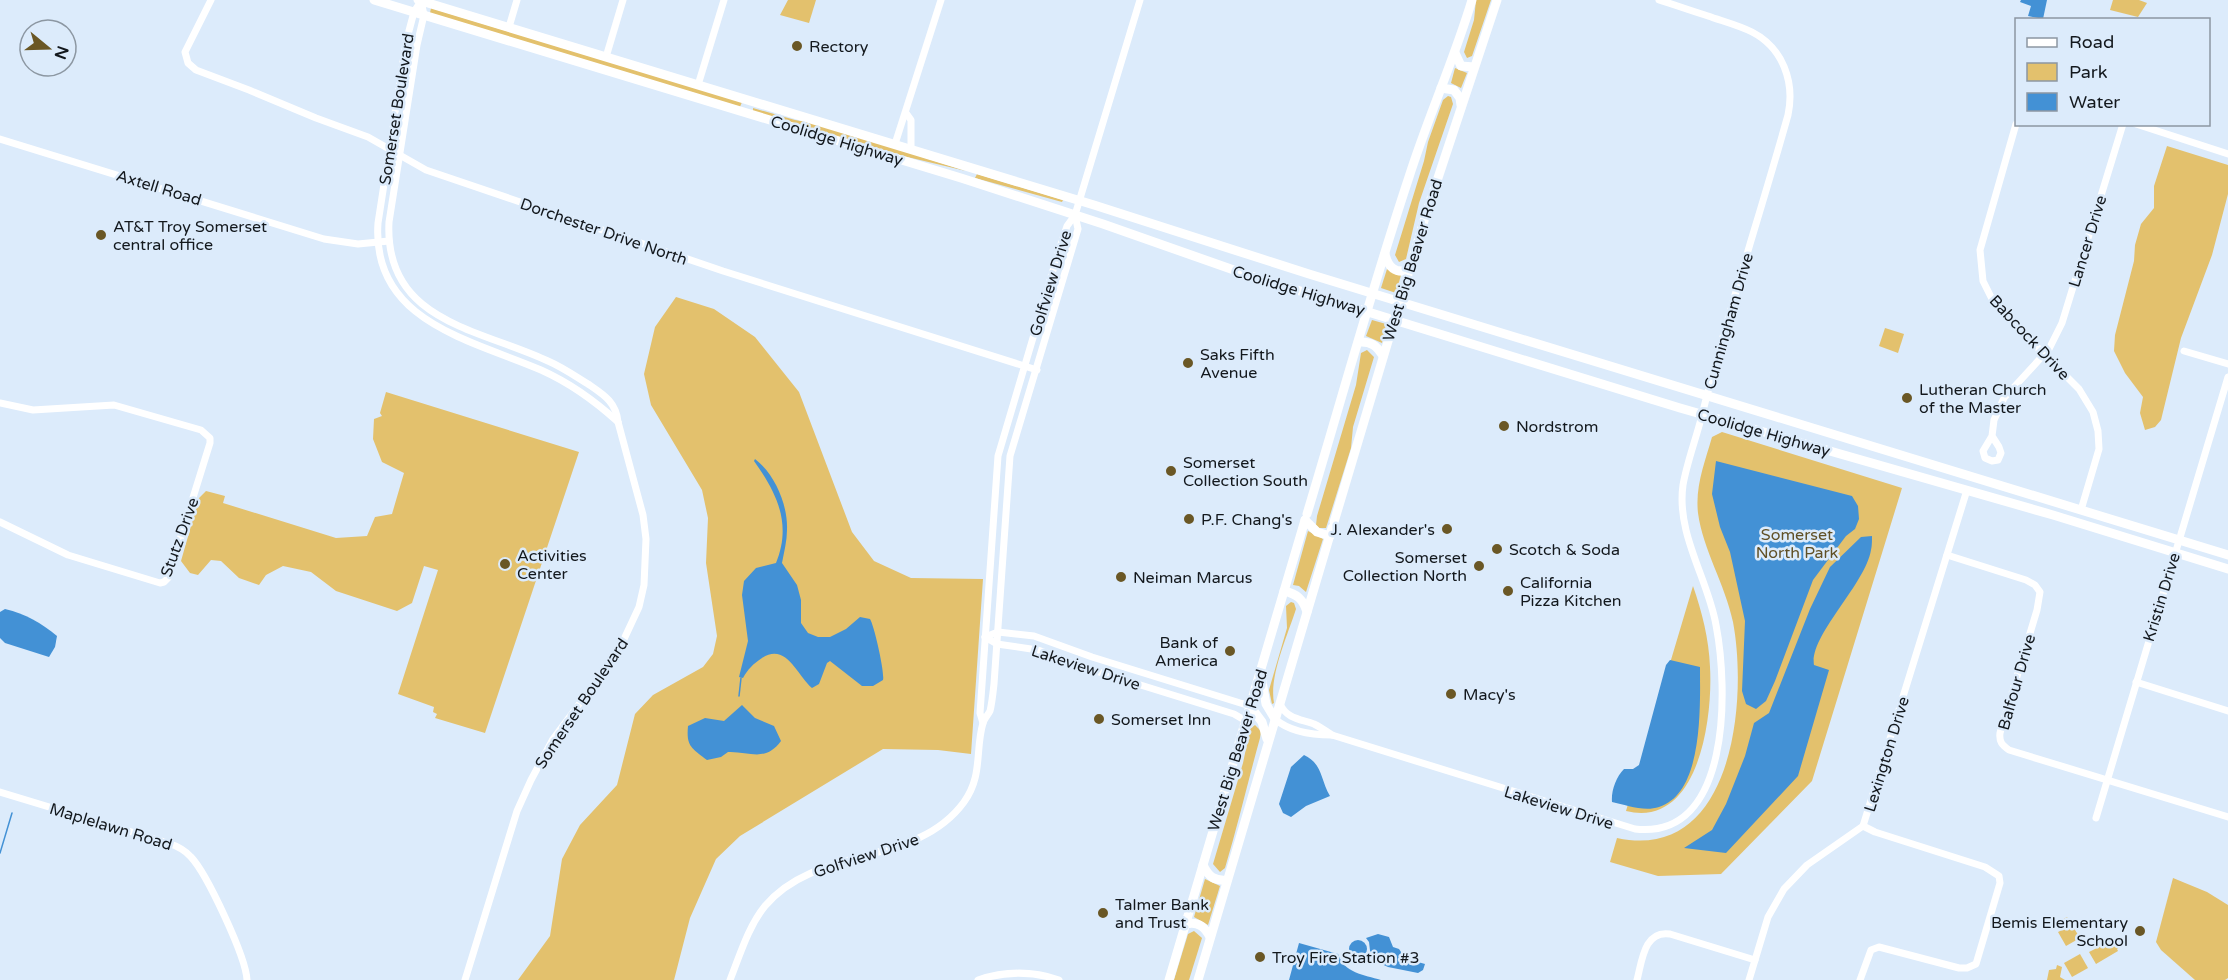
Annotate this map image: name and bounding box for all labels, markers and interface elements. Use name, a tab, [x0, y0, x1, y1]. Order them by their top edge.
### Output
north arrow	[18, 18, 78, 78]
legend	[2015, 18, 2210, 126]
text: Road	[2069, 31, 2114, 53]
street label: Somerset Boulevard	[375, 32, 419, 186]
place label: Rectory	[809, 37, 869, 57]
marker: Rectory	[790, 39, 804, 53]
text: N	[50, 43, 73, 62]
text: Park	[2069, 61, 2108, 83]
text: Water	[2069, 91, 2120, 113]
street label: Coolidge Highway	[768, 111, 906, 171]
street label: Axtell Road	[114, 166, 204, 210]
street label: West Big Beaver Road	[1379, 177, 1447, 344]
street label: Lancer Drive	[2064, 193, 2111, 290]
street label: Dorchester Drive North	[517, 194, 690, 270]
place label: AT&T Troy Somerset central office	[113, 217, 267, 255]
marker: AT&T Troy Somerset central office	[94, 228, 108, 242]
street label: Golfview Drive	[1025, 228, 1077, 339]
street label: Cunningham Drive	[1700, 251, 1758, 392]
street label: Coolidge Highway	[1230, 261, 1368, 321]
street label: Babcock Drive	[1985, 291, 2074, 384]
place label: Saks Fifth Avenue	[1200, 345, 1275, 383]
marker: Saks Fifth Avenue	[1181, 356, 1195, 370]
place label: Lutheran Church of the Master	[1919, 380, 2047, 418]
marker: Lutheran Church of the Master	[1900, 391, 1914, 405]
street label: Coolidge Highway	[1695, 404, 1833, 462]
place label: Nordstrom	[1516, 417, 1598, 437]
marker: Nordstrom	[1497, 419, 1511, 433]
place label: Somerset Collection South	[1183, 453, 1308, 491]
marker: Somerset Collection South	[1164, 464, 1178, 478]
street label: Stutz Drive	[156, 495, 204, 580]
place label: P.F. Chang's	[1201, 510, 1293, 530]
marker: P.F. Chang's	[1182, 512, 1196, 526]
place label: J. Alexander's	[1331, 520, 1435, 540]
marker: J. Alexander's	[1440, 522, 1454, 536]
park label: Somerset North Park	[1756, 525, 1839, 563]
place label: Scotch & Soda	[1509, 540, 1620, 560]
marker: Scotch & Soda	[1490, 542, 1504, 556]
place label: Activities Center	[517, 546, 587, 584]
place label: Somerset Collection North	[1343, 548, 1467, 586]
street label: Kristin Drive	[2139, 550, 2185, 644]
marker: Activities Center	[498, 557, 512, 571]
marker: Somerset Collection North	[1472, 559, 1486, 573]
place label: Neiman Marcus	[1133, 568, 1253, 588]
marker: Neiman Marcus	[1114, 570, 1128, 584]
place label: California Pizza Kitchen	[1520, 573, 1621, 611]
marker: California Pizza Kitchen	[1501, 584, 1515, 598]
street label: Balfour Drive	[1994, 632, 2040, 733]
place label: Bank of America	[1155, 633, 1219, 671]
street label: Somerset Boulevard	[531, 634, 633, 773]
street label: Lakeview Drive	[1029, 641, 1143, 695]
marker: Bank of America	[1223, 644, 1237, 658]
street label: West Big Beaver Road	[1204, 667, 1272, 834]
place label: Macy's	[1463, 685, 1516, 705]
marker: Macy's	[1444, 687, 1458, 701]
street label: Lexington Drive	[1860, 694, 1914, 814]
place label: Somerset Inn	[1111, 710, 1211, 730]
marker: Somerset Inn	[1092, 712, 1106, 726]
street label: Lakeview Drive	[1502, 782, 1616, 834]
street label: Maplelawn Road	[47, 799, 174, 855]
street label: Golfview Drive	[811, 830, 922, 882]
place label: Talmer Bank and Trust	[1115, 895, 1209, 933]
marker: Talmer Bank and Trust	[1096, 906, 1110, 920]
place label: Bemis Elementary School	[1991, 913, 2128, 951]
marker: Bemis Elementary School	[2133, 924, 2147, 938]
place label: Troy Fire Station #3	[1272, 948, 1420, 968]
marker: Troy Fire Station #3	[1253, 950, 1267, 964]

